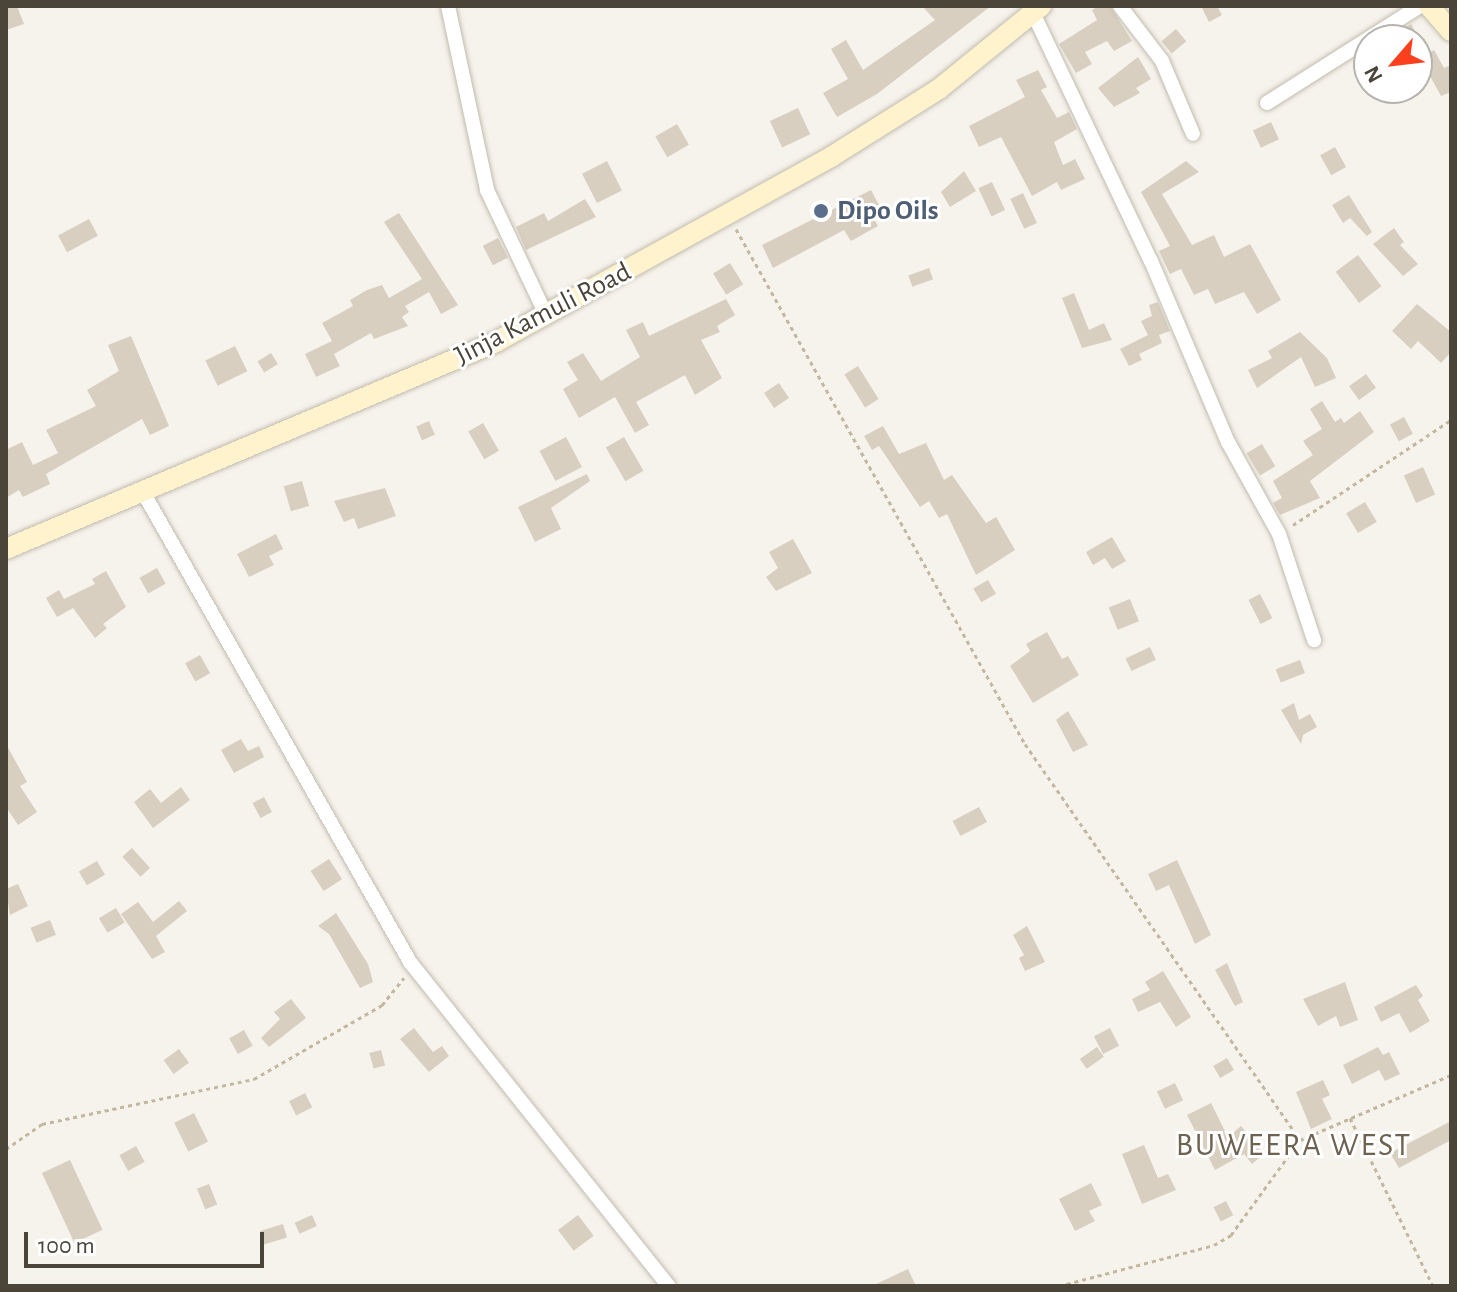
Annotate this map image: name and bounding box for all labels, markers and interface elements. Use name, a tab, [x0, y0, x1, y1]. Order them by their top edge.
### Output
north arrow	[1353, 24, 1433, 104]
text: N	[1360, 62, 1387, 86]
place label: Dipo Oils	[837, 194, 939, 228]
marker: Dipo Oils	[812, 202, 830, 220]
street label: Jinja Kamuli Road	[449, 255, 637, 373]
district label: BUWEERA WEST	[1176, 1126, 1412, 1164]
scale bar	[28, 1216, 268, 1266]
text: 100 m	[38, 1234, 95, 1258]

